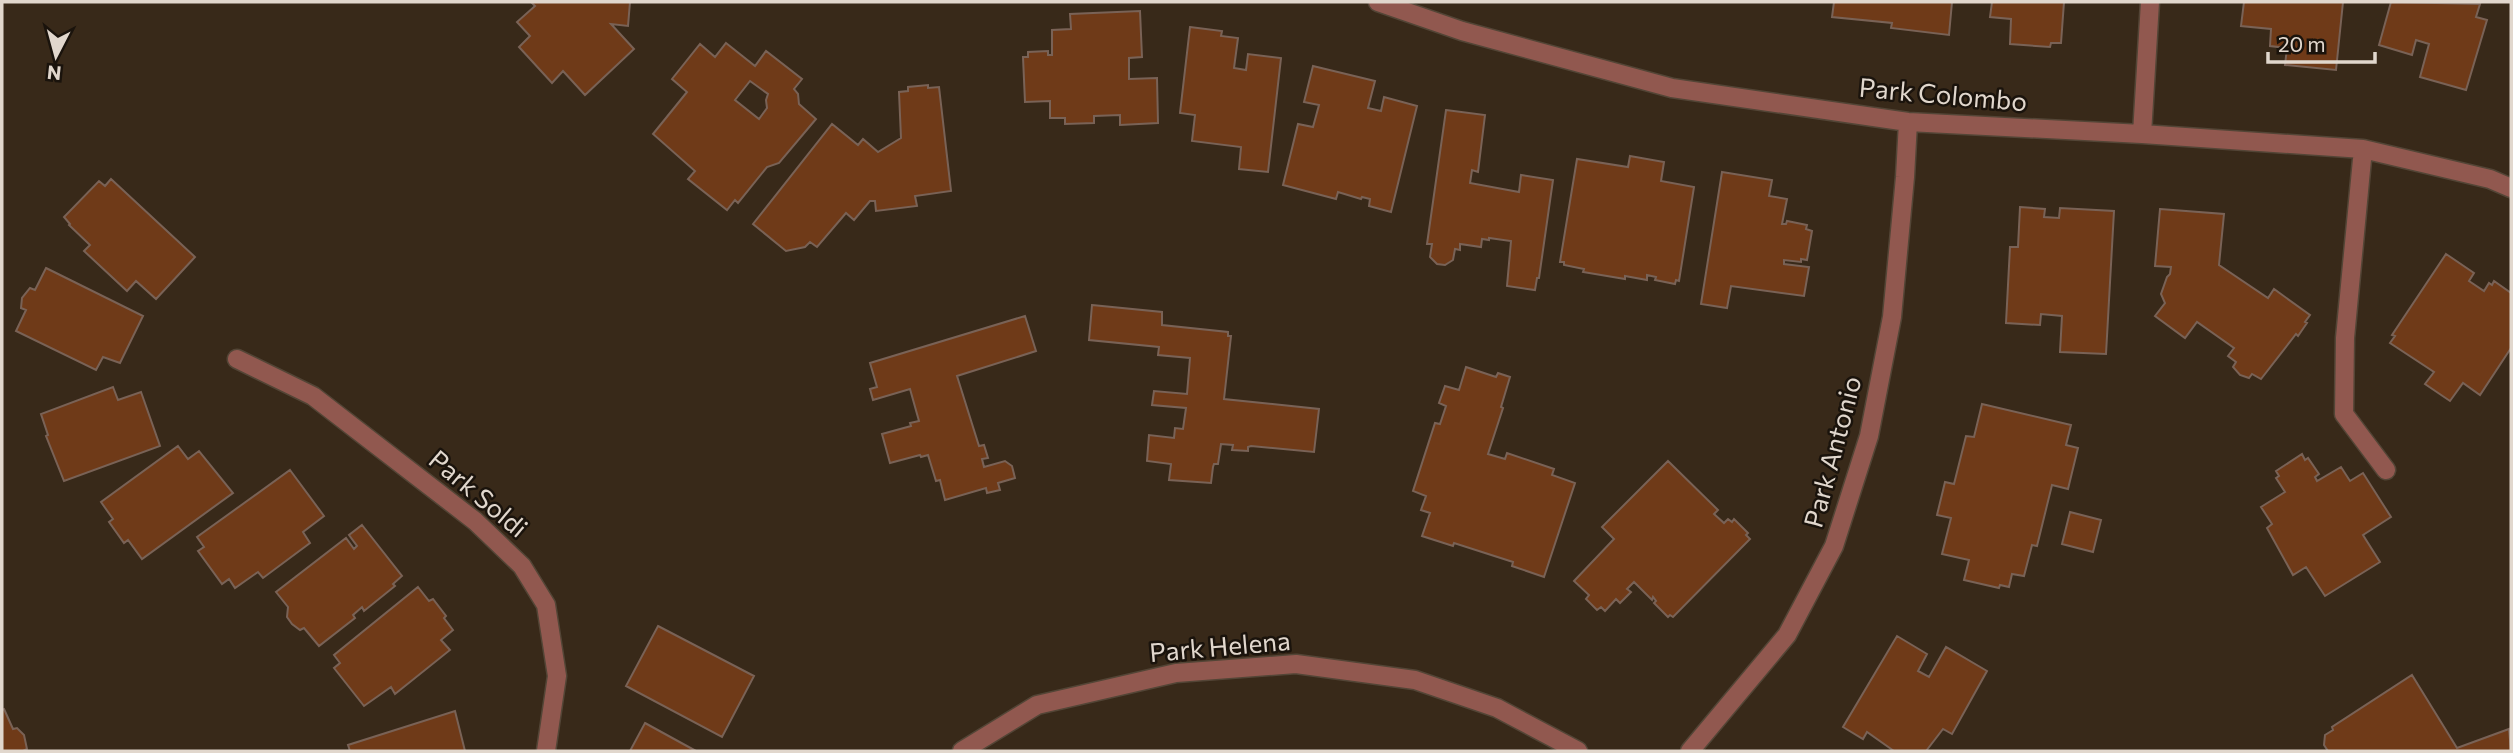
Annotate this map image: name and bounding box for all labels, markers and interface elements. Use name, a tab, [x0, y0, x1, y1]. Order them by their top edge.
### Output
north arrow	[21, 21, 91, 91]
scale bar	[2268, 21, 2375, 65]
text: 20 m	[2278, 31, 2326, 56]
text: N	[46, 61, 62, 86]
street label: Park Colombo	[1858, 71, 2028, 116]
street label: Park Antonio	[1796, 373, 1867, 531]
street label: Park Soldi	[424, 443, 534, 543]
street label: Park Helena	[1148, 624, 1292, 667]

